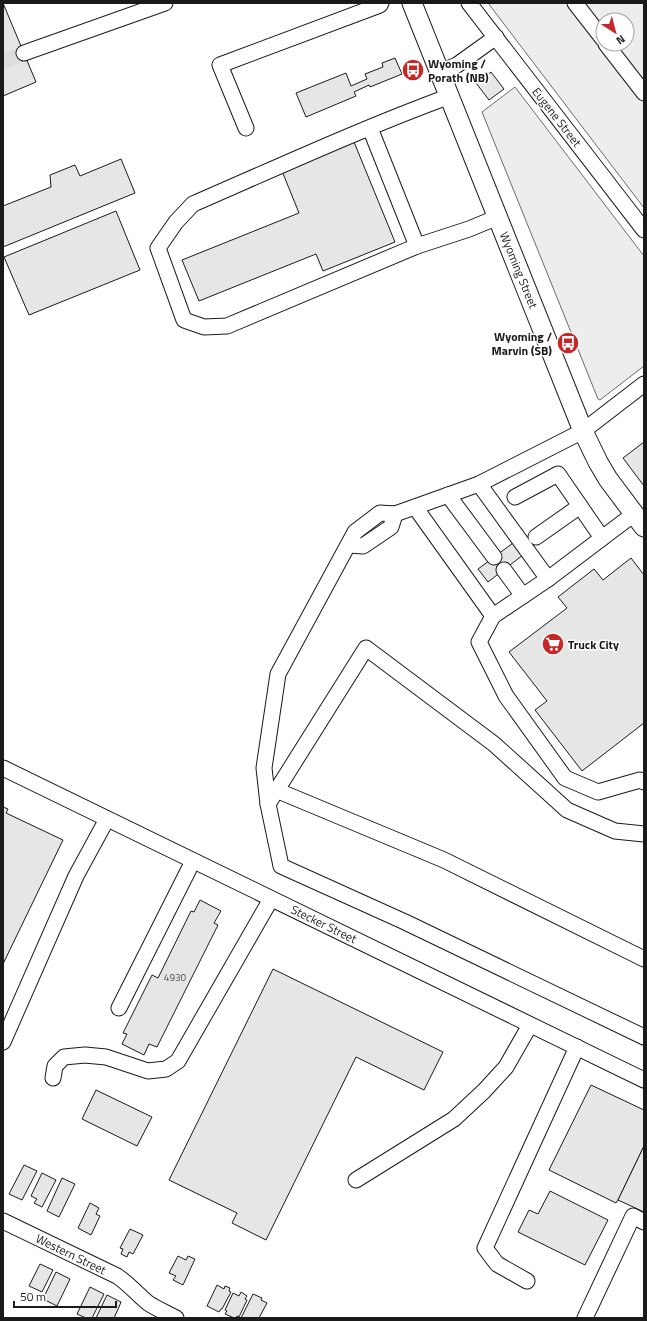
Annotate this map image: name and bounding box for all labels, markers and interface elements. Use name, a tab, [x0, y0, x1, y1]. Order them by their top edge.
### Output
north arrow	[595, 12, 635, 52]
text: N	[613, 31, 629, 49]
place label: Wyoming / Porath (NB)	[428, 54, 489, 87]
bus stop icon: Wyoming / Porath (NB)	[400, 57, 426, 83]
street label: Eugene Street	[528, 83, 587, 152]
street label: Wyoming Street	[495, 229, 543, 312]
place label: Wyoming / Marvin (SB)	[492, 327, 552, 360]
bus stop icon: Wyoming / Marvin (SB)	[555, 330, 581, 356]
supermarket icon: Truck City	[540, 631, 566, 657]
place label: Truck City	[568, 635, 619, 654]
street label: Stecker Street	[288, 900, 361, 949]
house number: 4930	[164, 970, 187, 985]
street label: Western Street	[32, 1229, 110, 1280]
scale bar	[14, 1283, 116, 1309]
text: 50 m	[20, 1287, 46, 1306]

